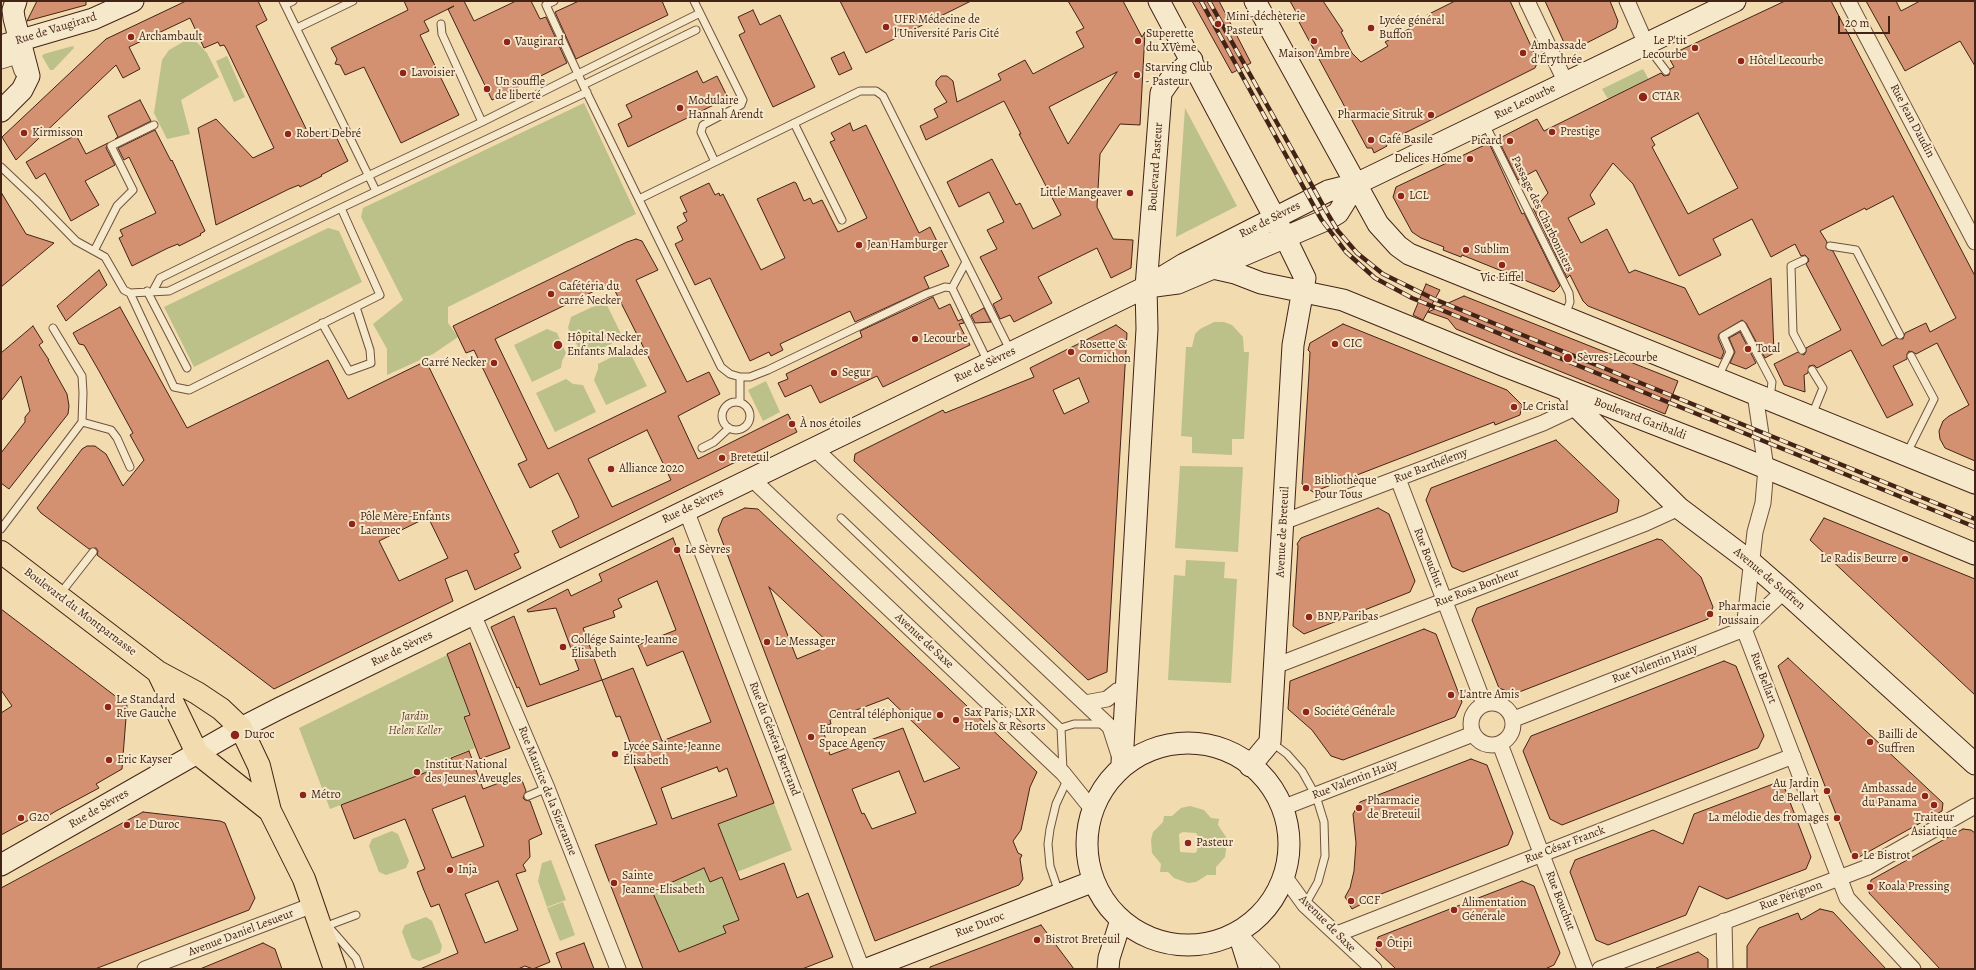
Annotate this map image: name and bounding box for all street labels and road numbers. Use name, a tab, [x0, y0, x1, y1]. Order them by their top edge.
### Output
street label: Rue de Vaugirard	[14, 10, 98, 48]
street label: Rue Lecourbe	[1492, 81, 1558, 123]
street label: Rue Jean Daudin	[1887, 82, 1937, 160]
street label: Boulevard Pasteur	[1146, 122, 1166, 212]
street label: Passage des Charbonniers	[1508, 154, 1576, 274]
street label: Rue de Sèvres	[1237, 198, 1303, 242]
street label: Rue de Sèvres	[952, 344, 1018, 386]
street label: Boulevard Garibaldi	[1592, 395, 1688, 443]
street label: Rue Barthélemy	[1392, 445, 1470, 487]
street label: Rue de Sèvres	[660, 485, 726, 527]
street label: Avenue de Breteuil	[1273, 486, 1293, 578]
street label: Rue Bouchut	[1410, 526, 1446, 590]
street label: Avenue de Suffren	[1730, 545, 1808, 613]
street label: Boulevard du Montparnasse	[21, 565, 139, 659]
street label: Rue Rosa Bonheur	[1433, 565, 1521, 611]
street label: Avenue de Saxe	[892, 610, 956, 672]
street label: Rue de Sèvres	[369, 628, 435, 670]
street label: Rue Valentin Haüy	[1610, 641, 1700, 687]
street label: Rue Bellart	[1747, 650, 1779, 706]
street label: Rue du Général Bertrand	[746, 680, 802, 798]
street label: Rue Maurice de la Sizeranne	[514, 724, 580, 858]
street label: Rue Valentin Haüy	[1310, 757, 1400, 803]
street label: Rue de Sèvres	[66, 786, 132, 832]
street label: Rue César Franck	[1523, 823, 1607, 867]
street label: Rue Bouchut	[1542, 869, 1578, 933]
street label: Rue Pérignon	[1758, 878, 1824, 914]
street label: Avenue de Saxe	[1295, 892, 1359, 956]
street label: Avenue Daniel Lesueur	[186, 906, 296, 960]
street label: Rue Duroc	[953, 909, 1007, 941]

